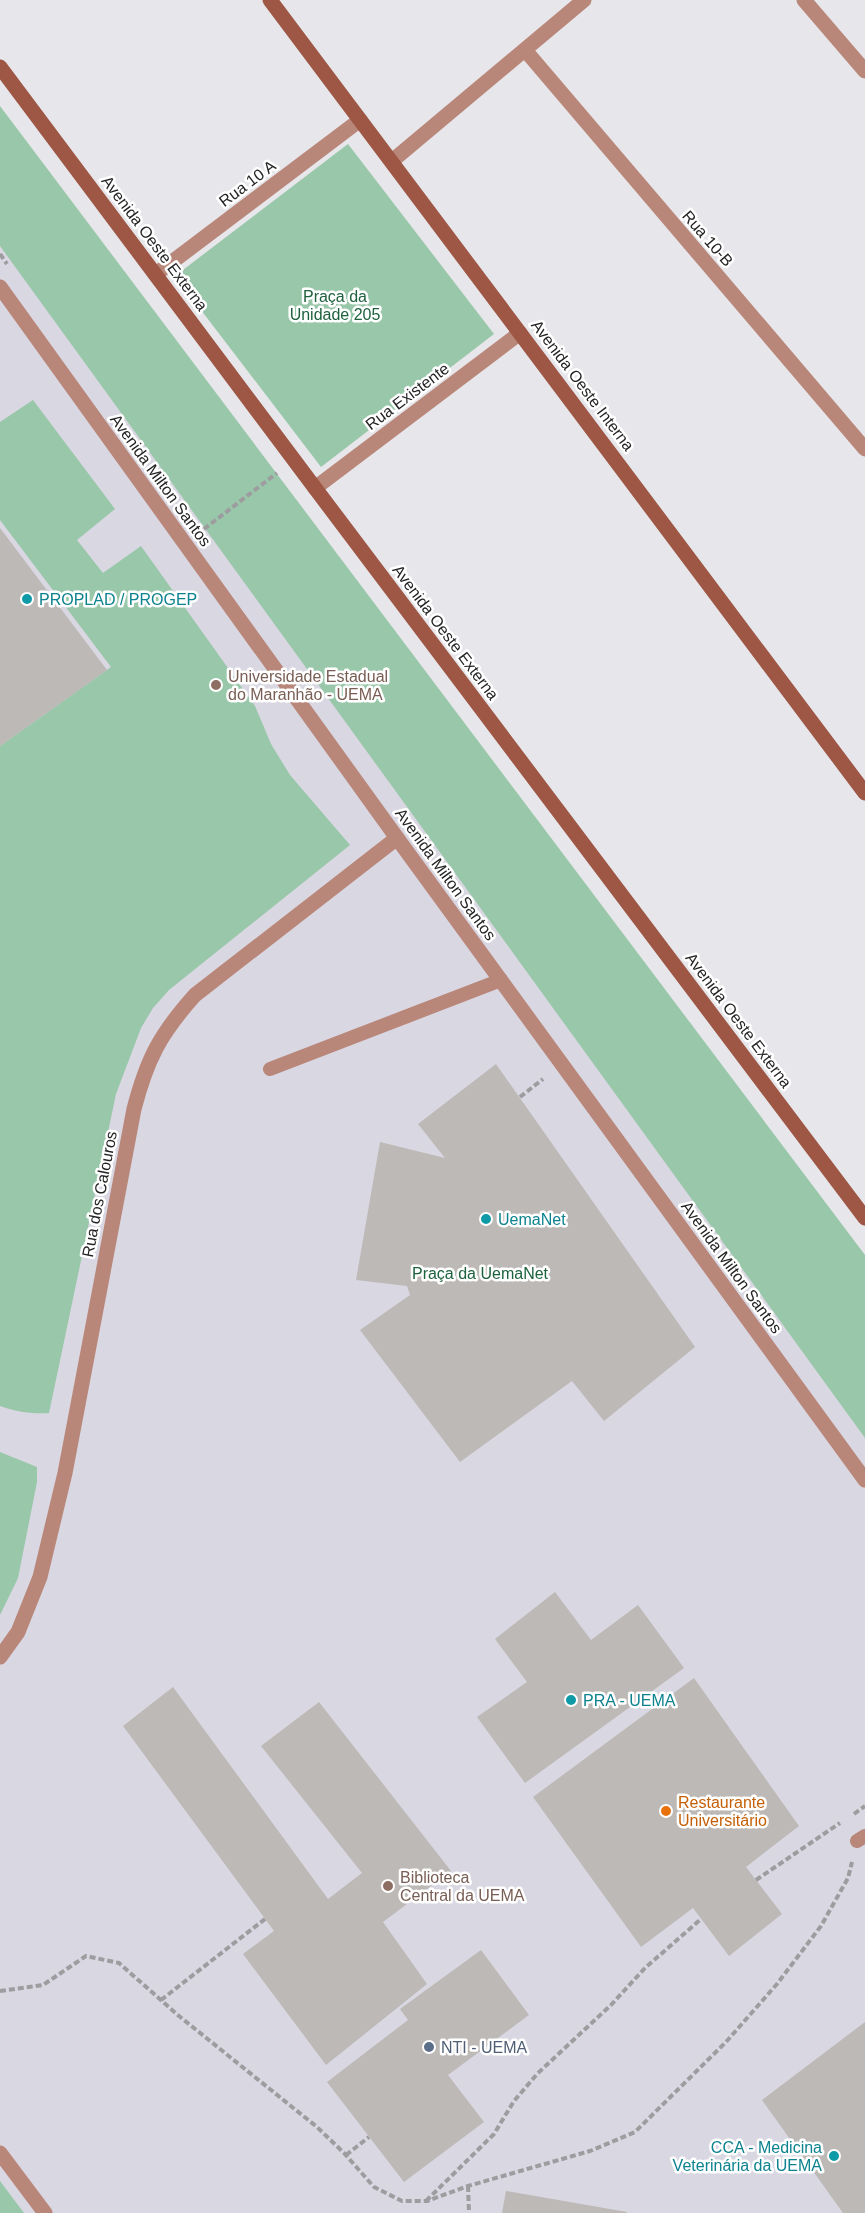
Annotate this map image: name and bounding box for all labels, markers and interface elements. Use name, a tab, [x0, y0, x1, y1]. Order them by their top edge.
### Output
street label: Rua 10 A	[216, 157, 279, 210]
street label: Avenida Oeste Externa	[98, 173, 211, 314]
street label: Rua 10-B	[679, 207, 736, 269]
park label: Praça da Unidade 205	[290, 288, 380, 323]
street label: Avenida Oeste Interna	[528, 317, 637, 454]
street label: Rua Existente	[362, 360, 452, 433]
street label: Avenida Milton Santos	[107, 411, 214, 550]
street label: Avenida Oeste Externa	[389, 562, 502, 703]
place label: PROPLAD / PROGEP	[39, 591, 197, 608]
marker: PROPLAD / PROGEP	[20, 592, 34, 606]
place label: Universidade Estadual do Maranhão - UEMA	[228, 668, 388, 703]
marker: Universidade Estadual do Maranhão - UEMA	[209, 678, 223, 692]
street label: Avenida Milton Santos	[392, 805, 499, 944]
street label: Avenida Oeste Externa	[682, 950, 795, 1091]
street label: Rua dos Calouros	[79, 1130, 120, 1259]
street label: Avenida Milton Santos	[678, 1198, 785, 1337]
place label: UemaNet	[498, 1211, 566, 1228]
marker: UemaNet	[479, 1212, 493, 1226]
park label: Praça da UemaNet	[412, 1265, 549, 1282]
place label: PRA - UEMA	[583, 1692, 676, 1709]
marker: PRA - UEMA	[564, 1693, 578, 1707]
place label: Restaurante Universitário	[678, 1794, 767, 1829]
marker: Restaurante Universitário	[659, 1804, 673, 1818]
place label: Biblioteca Central da UEMA	[400, 1869, 525, 1904]
marker: Biblioteca Central da UEMA	[381, 1879, 395, 1893]
place label: NTI - UEMA	[441, 2039, 528, 2056]
marker: NTI - UEMA	[422, 2040, 436, 2054]
place label: CCA - Medicina Veterinária da UEMA	[673, 2139, 822, 2174]
marker: CCA - Medicina Veterinária da UEMA	[827, 2149, 841, 2163]

